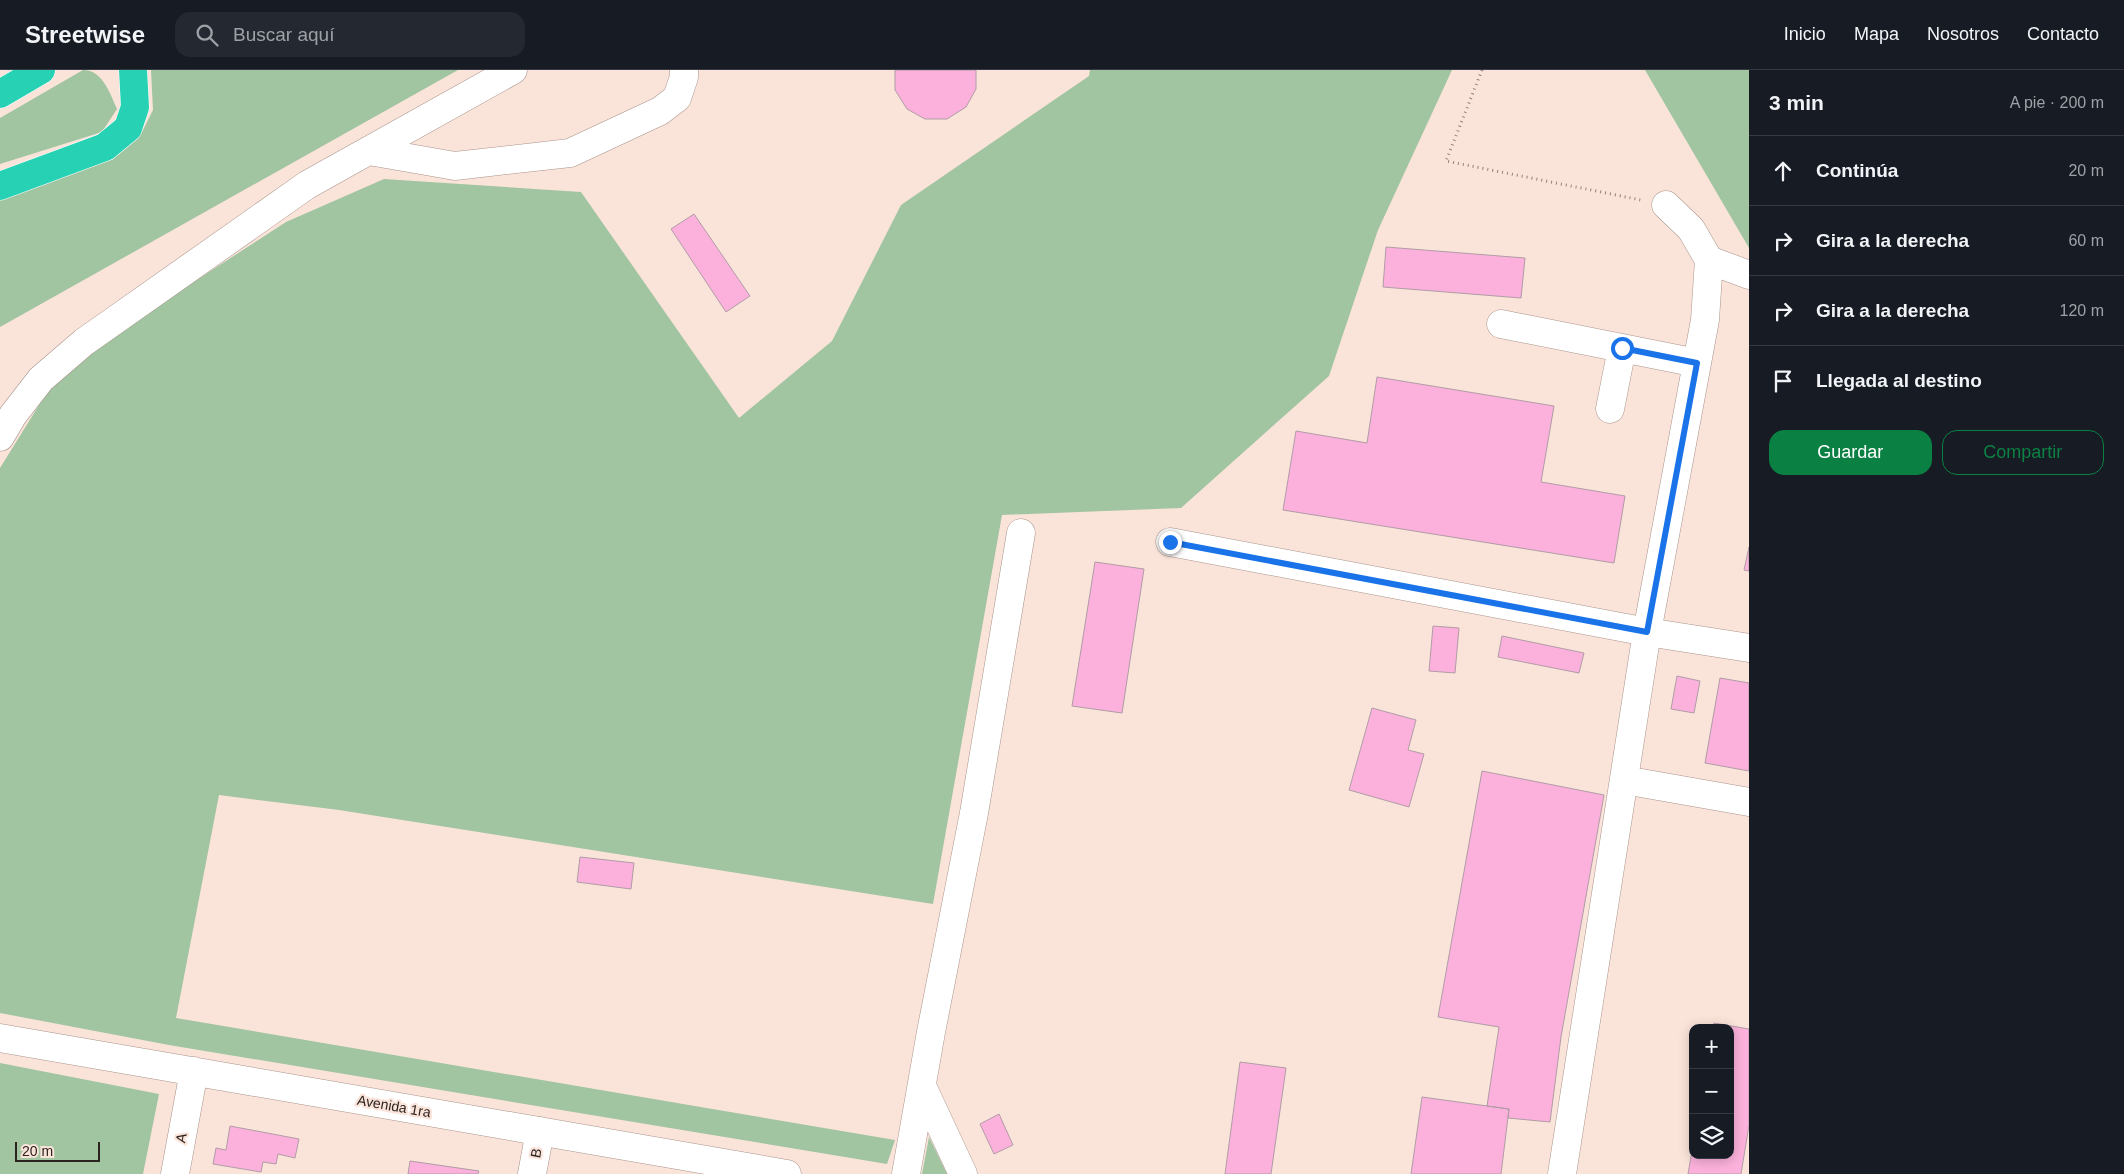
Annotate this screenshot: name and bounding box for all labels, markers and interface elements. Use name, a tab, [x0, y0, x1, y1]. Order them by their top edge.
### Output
search box	[175, 12, 525, 57]
text: Streetwise	[25, 21, 145, 48]
icon: search	[193, 21, 221, 49]
text: Buscar aquí	[233, 24, 334, 45]
text: Inicio	[1784, 24, 1826, 44]
text: Mapa	[1854, 24, 1899, 44]
text: Nosotros	[1927, 24, 1999, 44]
text: Contacto	[2027, 24, 2099, 44]
text: 3 min	[1769, 91, 1824, 114]
text: A pie · 200 m	[2010, 94, 2104, 111]
icon: ahead	[1769, 157, 1797, 185]
text: Continúa	[1816, 160, 1898, 181]
text: 20 m	[2068, 162, 2104, 179]
icon: right	[1769, 227, 1797, 255]
text: Gira a la derecha	[1816, 230, 1969, 251]
text: 60 m	[2068, 232, 2104, 249]
icon: right	[1769, 297, 1797, 325]
text: Gira a la derecha	[1816, 300, 1969, 321]
text: 120 m	[2060, 302, 2104, 319]
route start	[1611, 337, 1634, 360]
icon: arrive	[1769, 367, 1797, 395]
text: Llegada al destino	[1816, 370, 1982, 391]
button: Guardar	[1769, 430, 1932, 475]
button: Compartir	[1942, 430, 2104, 475]
route end	[1159, 531, 1182, 554]
map controls	[1689, 1024, 1734, 1159]
button: +	[1689, 1024, 1734, 1069]
button: −	[1689, 1069, 1734, 1114]
street label: Avenida 1ra	[356, 1092, 432, 1120]
button: layers	[1689, 1114, 1734, 1159]
street label: A	[172, 1131, 190, 1144]
scale bar	[15, 1139, 100, 1162]
text: 20 m	[22, 1143, 53, 1159]
street label: B	[527, 1147, 545, 1159]

